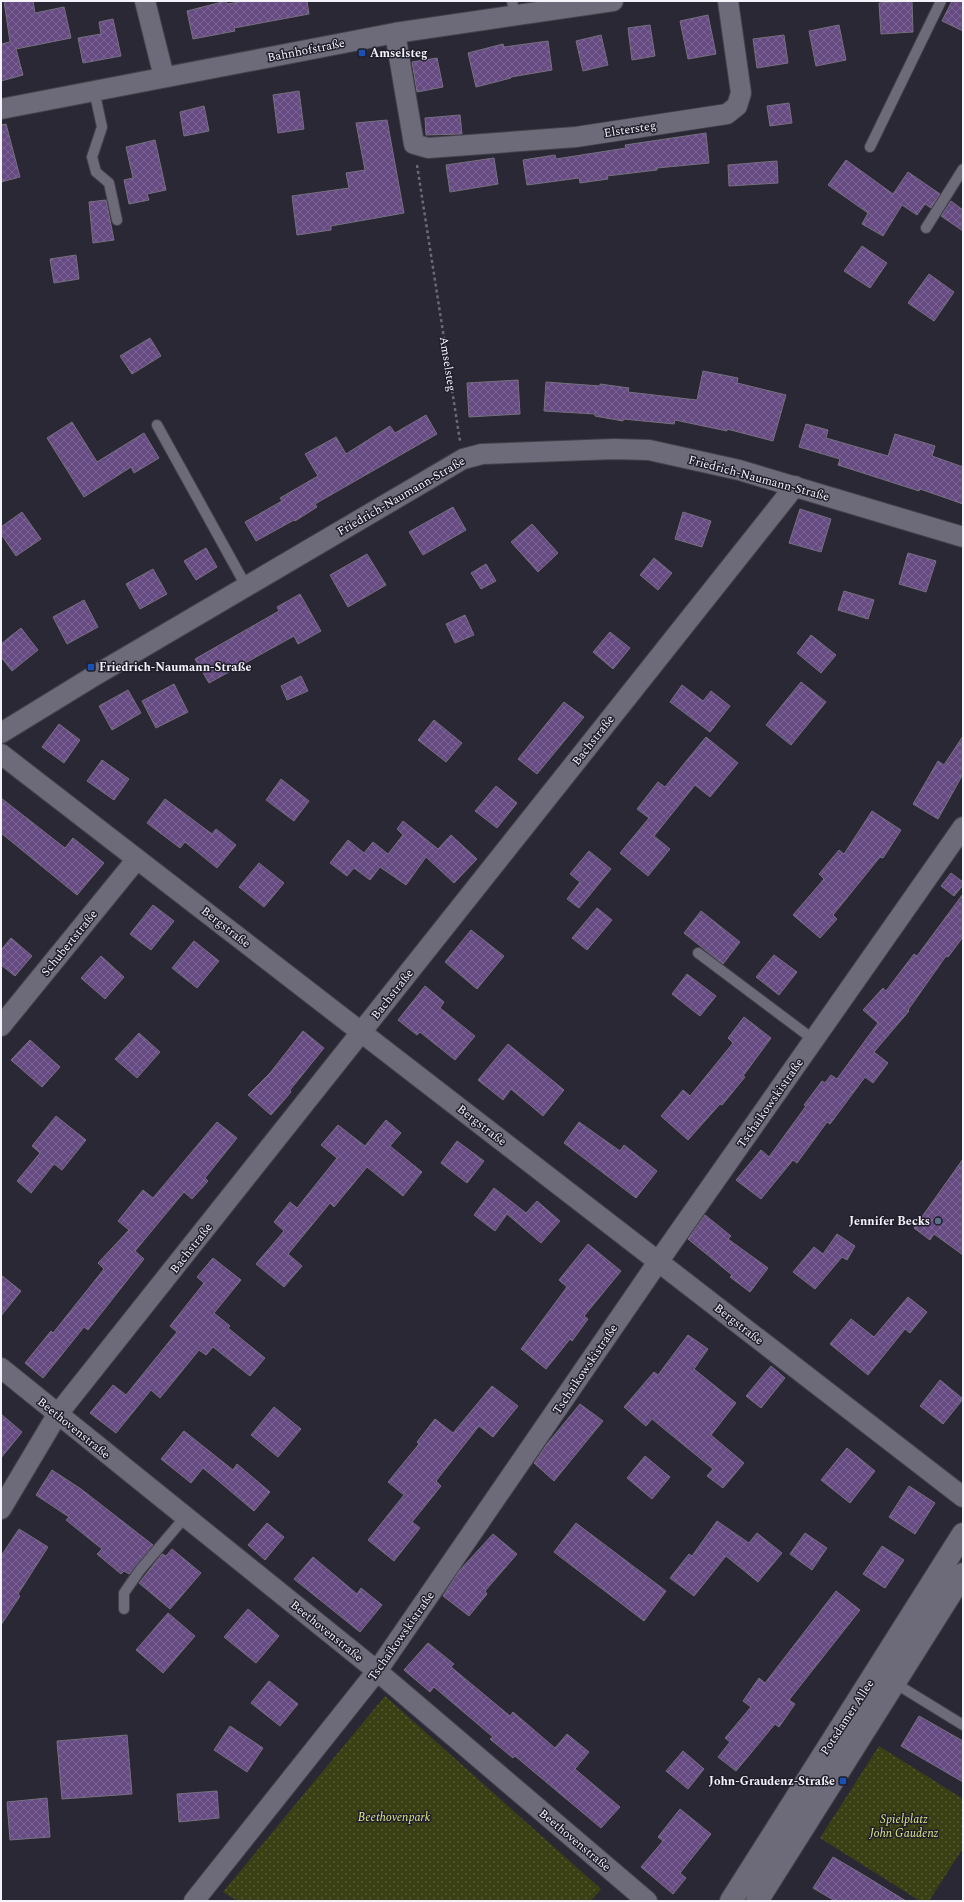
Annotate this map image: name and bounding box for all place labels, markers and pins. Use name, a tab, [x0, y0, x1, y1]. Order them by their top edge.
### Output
place label: Amselsteg	[370, 44, 427, 63]
marker: Amselsteg	[357, 48, 367, 58]
place label: Friedrich-Naumann-Straße	[99, 658, 251, 677]
marker: Friedrich-Naumann-Straße	[86, 662, 96, 672]
place label: Jennifer Becks	[849, 1212, 930, 1231]
marker: Jennifer Becks	[933, 1216, 943, 1226]
place label: John-Graudenz-Straße	[709, 1772, 835, 1791]
marker: John-Graudenz-Straße	[838, 1776, 848, 1786]

